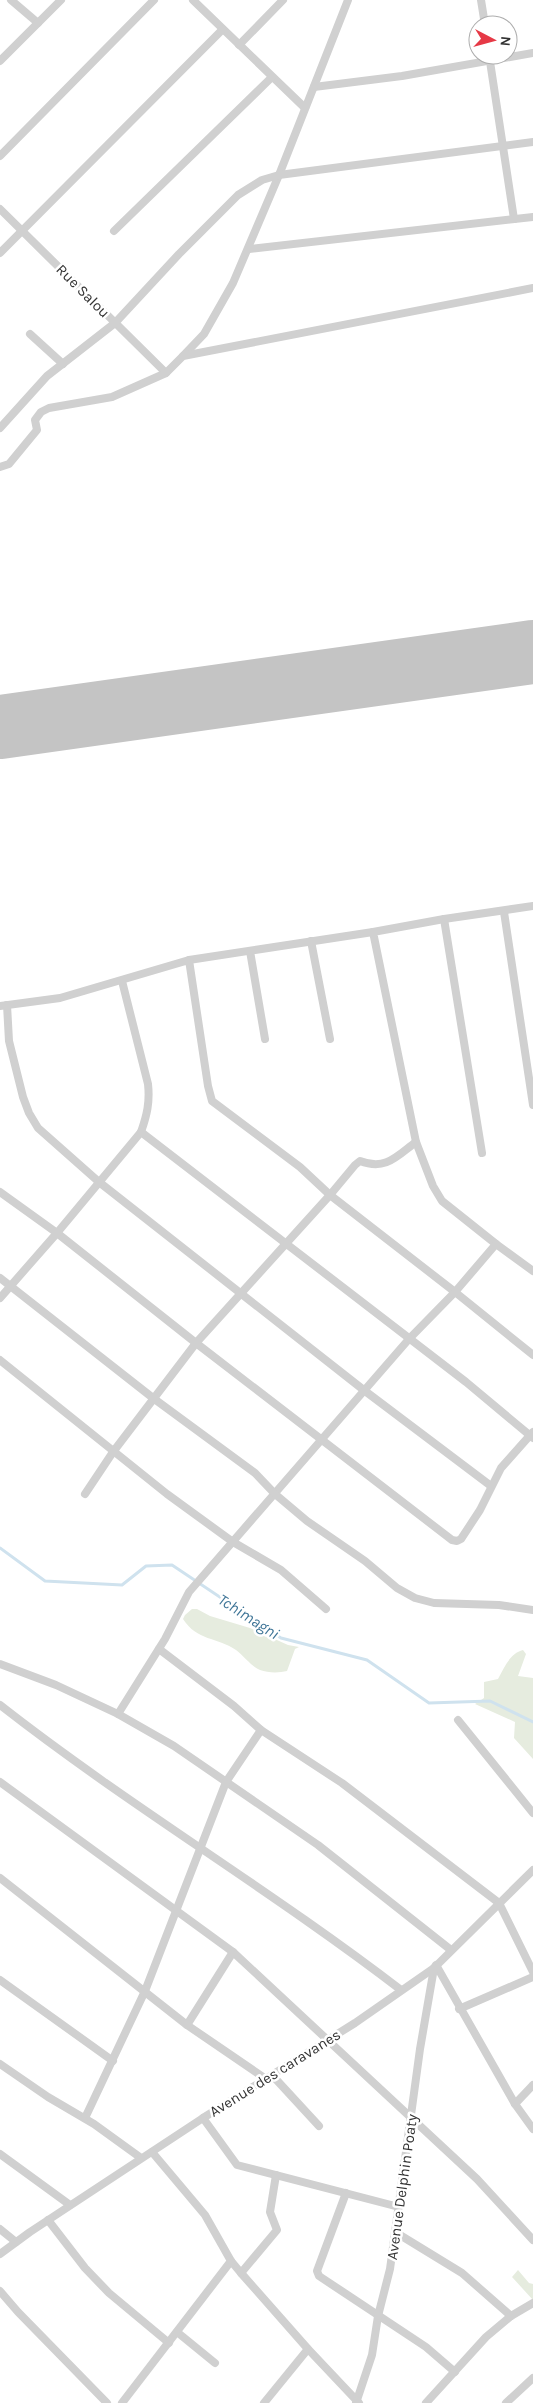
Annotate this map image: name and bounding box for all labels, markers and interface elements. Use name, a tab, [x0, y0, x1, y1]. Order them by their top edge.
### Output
north arrow	[468, 15, 518, 65]
text: N	[496, 35, 514, 47]
street label: Rue Salou	[52, 260, 114, 322]
water label: Tchimagni	[215, 1590, 283, 1643]
street label: Avenue des caravanes	[206, 2025, 344, 2121]
street label: Avenue Delphin Poaty	[383, 2113, 421, 2261]

